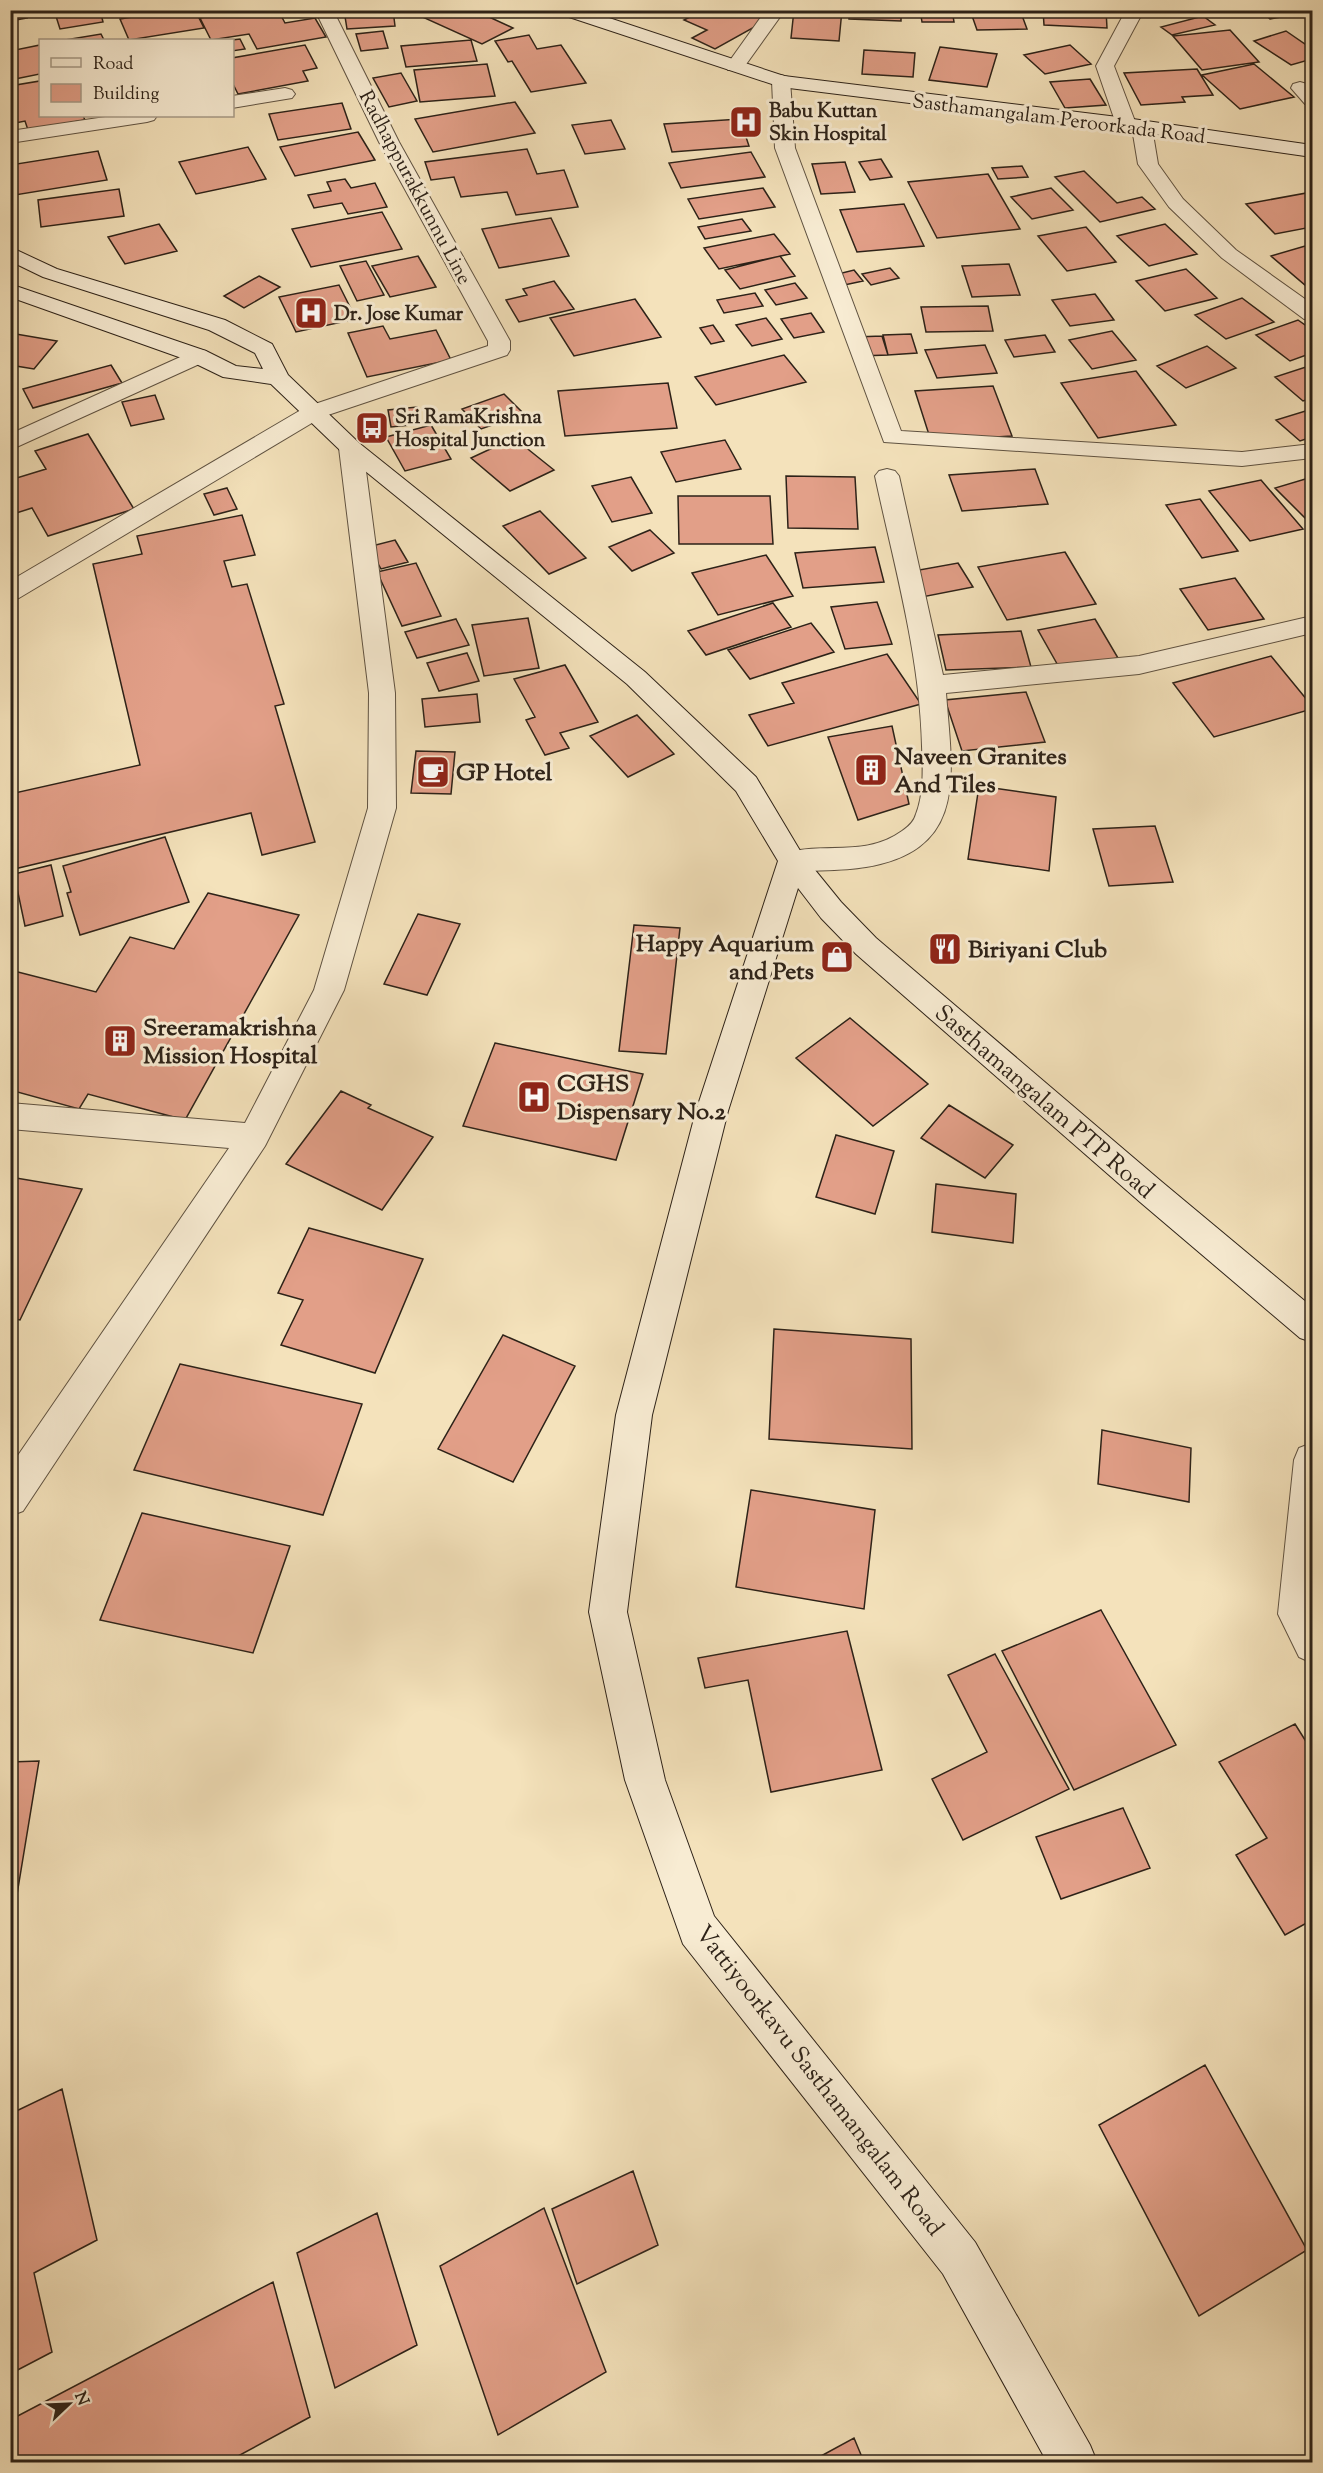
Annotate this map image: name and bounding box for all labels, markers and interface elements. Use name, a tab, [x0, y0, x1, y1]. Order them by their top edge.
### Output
legend	[39, 39, 234, 117]
text: Road	[93, 52, 133, 78]
text: Building	[93, 82, 159, 108]
street label: Radhappurakkunnu Line	[350, 86, 477, 291]
street label: Sasthamangalam Peroorkada Road	[911, 88, 1207, 153]
place label: Babu Kuttan Skin Hospital	[769, 98, 887, 150]
hospital icon: Babu Kuttan Skin Hospital	[728, 104, 764, 140]
hospital icon: Dr. Jose Kumar	[293, 295, 329, 331]
place label: Dr. Jose Kumar	[334, 301, 463, 330]
place label: Sri RamaKrishna Hospital Junction	[395, 404, 545, 456]
bus stop icon: Sri RamaKrishna Hospital Junction	[354, 410, 390, 446]
place label: Naveen Granites And Tiles	[894, 741, 1067, 803]
building icon: Naveen Granites And Tiles	[853, 752, 889, 788]
cafe icon: GP Hotel	[415, 754, 451, 790]
place label: GP Hotel	[456, 757, 553, 791]
place label: Happy Aquarium and Pets	[636, 928, 814, 990]
restaurant icon: Biriyani Club	[927, 931, 963, 967]
place label: Biriyani Club	[968, 934, 1107, 968]
shop icon: Happy Aquarium and Pets	[819, 939, 855, 975]
street label: Sasthamangalam PTP Road	[926, 997, 1161, 1208]
place label: Sreeramakrishna Mission Hospital	[143, 1012, 318, 1074]
building icon: Sreeramakrishna Mission Hospital	[102, 1023, 138, 1059]
place label: CGHS Dispensary No.2	[557, 1068, 727, 1130]
hospital icon: CGHS Dispensary No.2	[516, 1079, 552, 1115]
street label: Vattiyoorkavu Sasthamangalam Road	[686, 1919, 951, 2244]
north arrow	[39, 2374, 99, 2434]
text: N	[67, 2389, 94, 2410]

